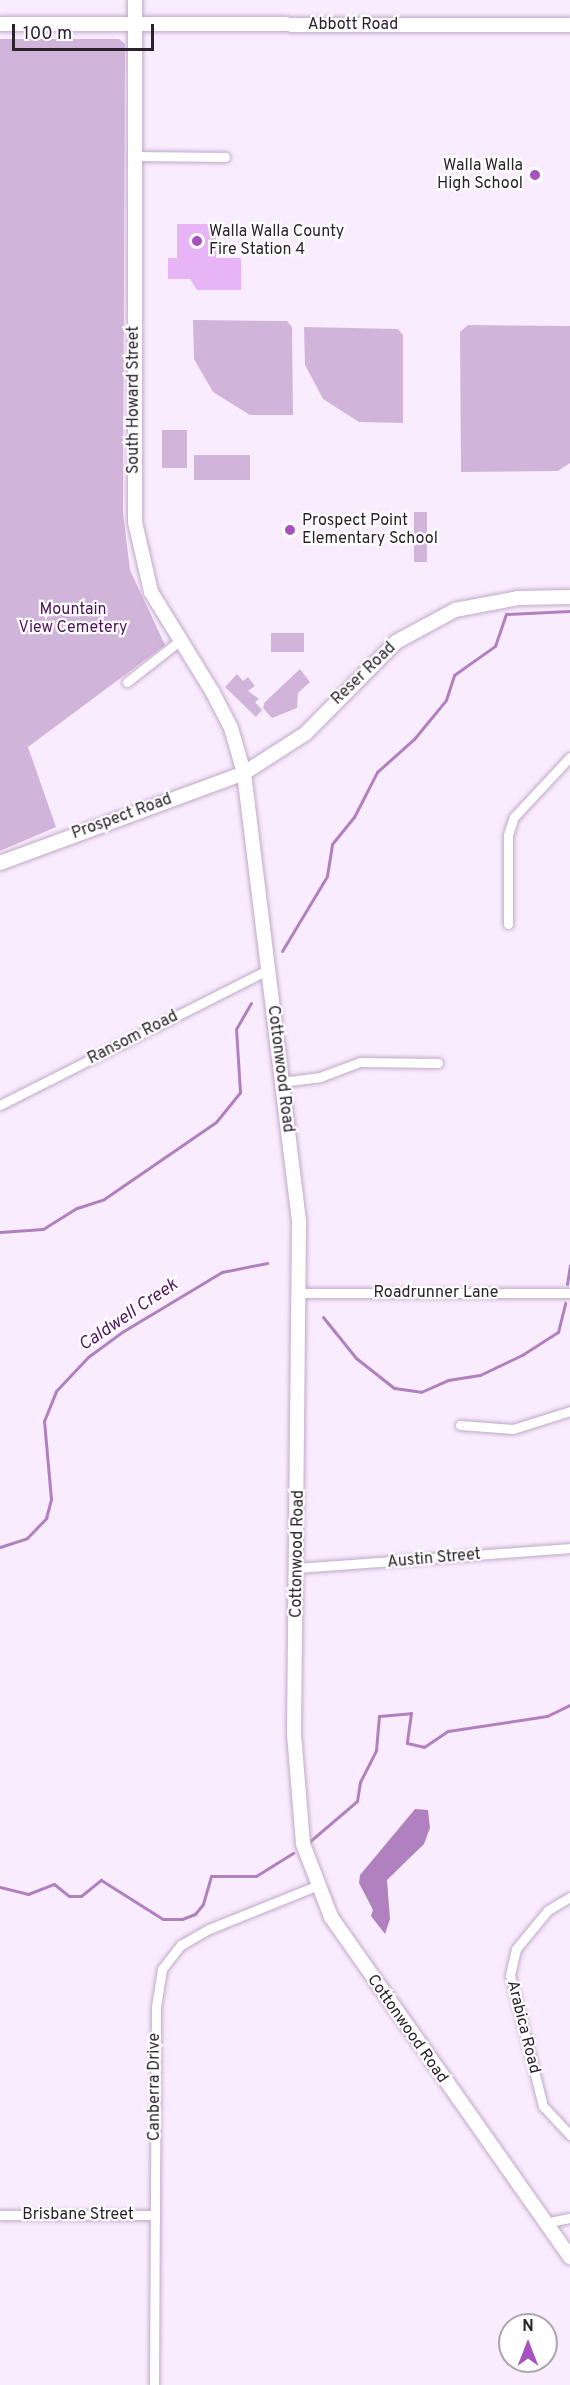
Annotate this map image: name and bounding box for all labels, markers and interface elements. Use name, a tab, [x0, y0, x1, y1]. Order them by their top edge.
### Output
scale bar	[15, 12, 158, 50]
street label: Abbott Road	[308, 15, 398, 35]
text: 100 m	[23, 23, 72, 46]
place label: Walla Walla High School	[437, 156, 523, 194]
marker: Walla Walla High School	[528, 168, 542, 182]
place label: Walla Walla County Fire Station 4	[209, 222, 345, 260]
marker: Walla Walla County Fire Station 4	[190, 234, 204, 248]
street label: South Howard Street	[124, 326, 144, 474]
place label: Prospect Point Elementary School	[302, 511, 438, 549]
marker: Prospect Point Elementary School	[283, 523, 297, 537]
park label: Mountain View Cemetery	[18, 600, 128, 638]
street label: Reser Road	[328, 639, 400, 709]
street label: Prospect Road	[69, 790, 175, 844]
street label: Cottonwood Road	[263, 1004, 297, 1134]
street label: Ransom Road	[85, 1007, 181, 1069]
water label: Caldwell Creek	[75, 1275, 183, 1357]
street label: Roadrunner Lane	[374, 1283, 498, 1303]
street label: Cottonwood Road	[287, 1490, 309, 1618]
street label: Austin Street	[386, 1545, 482, 1573]
street label: Cottonwood Road	[362, 1971, 452, 2087]
street label: Arabica Road	[502, 1978, 544, 2076]
street label: Canberra Drive	[145, 2033, 165, 2141]
street label: Brisbane Street	[22, 2205, 134, 2225]
north arrow	[498, 2313, 558, 2373]
text: N	[522, 2317, 534, 2337]

